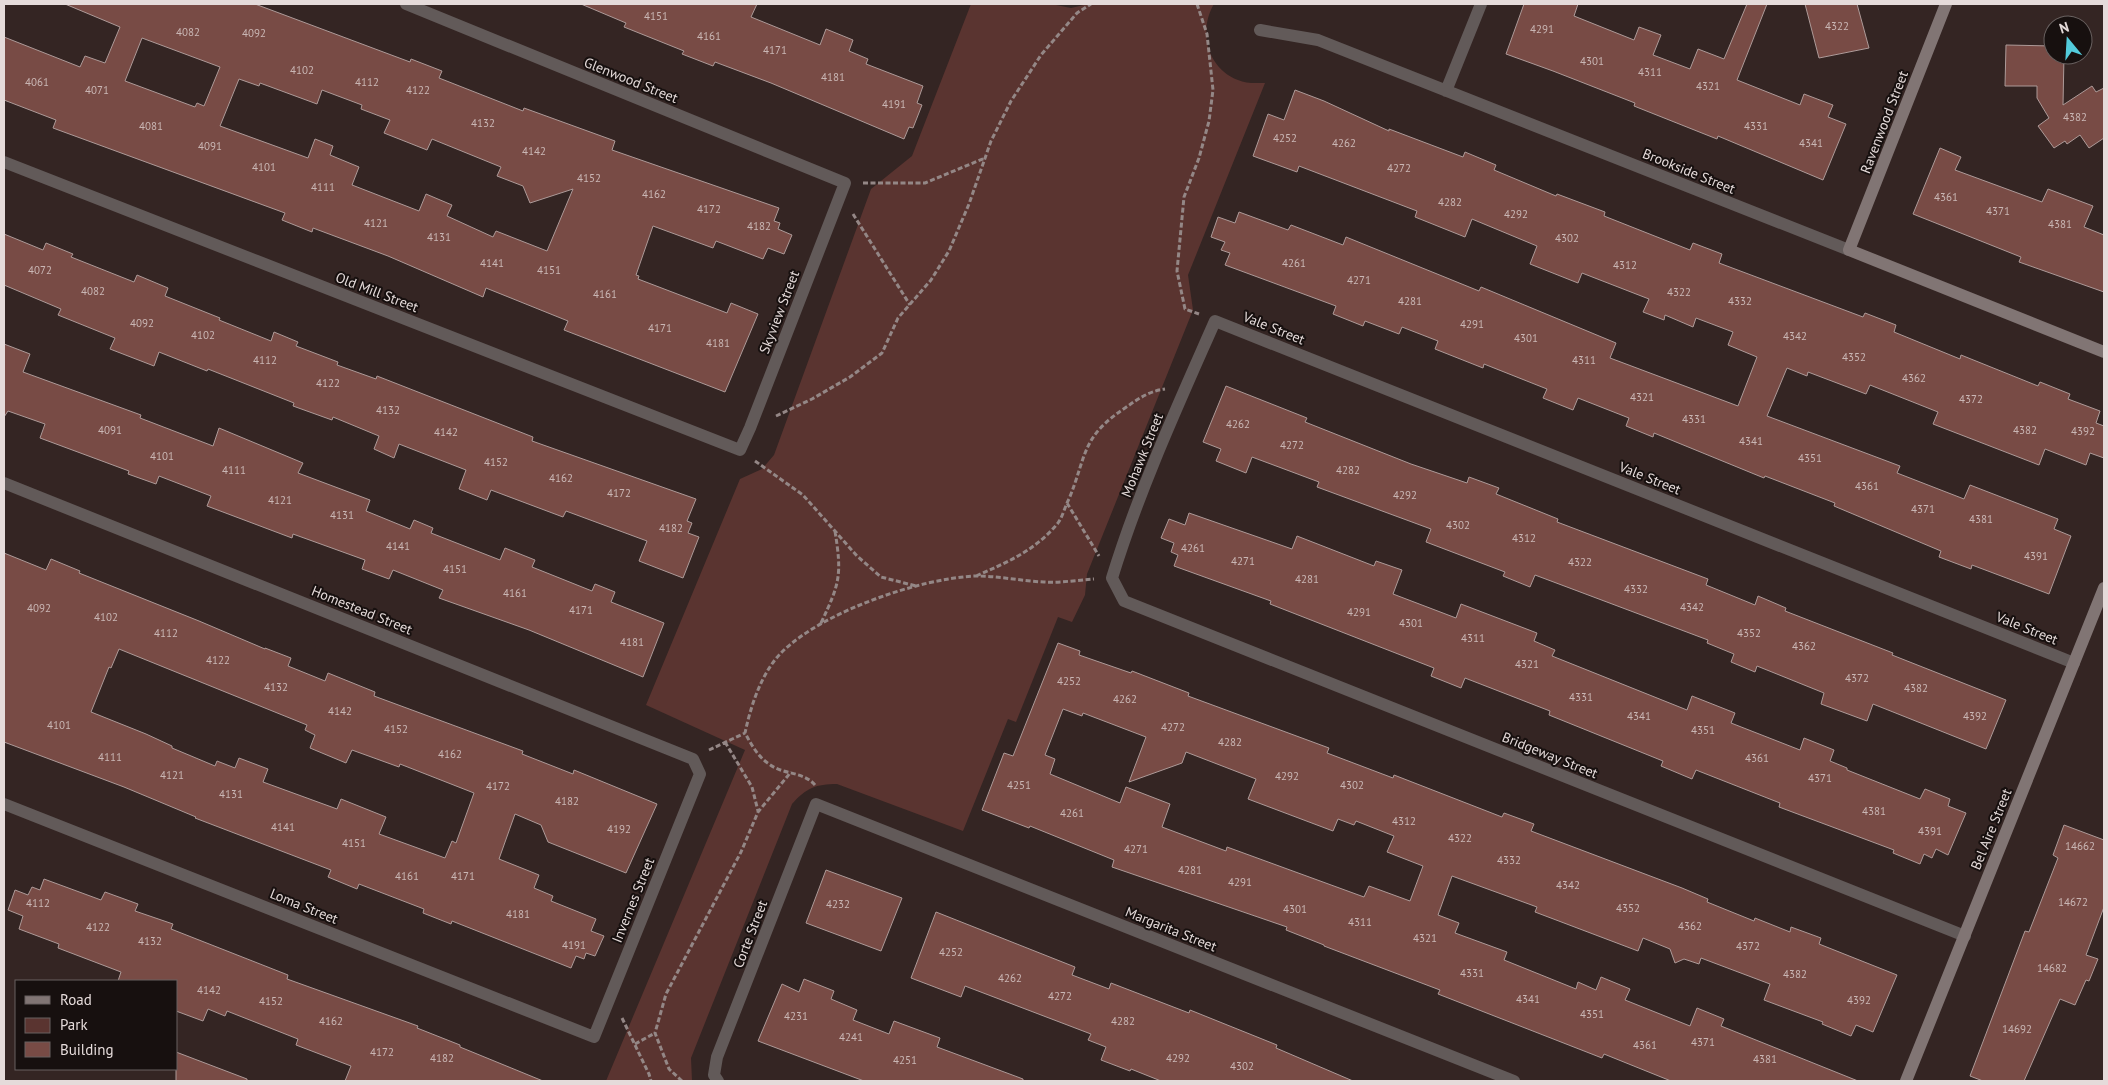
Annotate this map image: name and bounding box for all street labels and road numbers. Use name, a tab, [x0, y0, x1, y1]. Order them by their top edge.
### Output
street label: Glenwood Street	[581, 53, 681, 107]
street label: Ravenwood Street	[1856, 68, 1912, 176]
street label: Brookside Street	[1640, 144, 1738, 198]
street label: Old Mill Street	[333, 268, 421, 316]
street label: Skyview Street	[755, 268, 803, 356]
street label: Vale Street	[1240, 307, 1308, 349]
street label: Mohawk Street	[1117, 410, 1167, 500]
street label: Vale Street	[1616, 457, 1684, 499]
street label: Homestead Street	[309, 582, 415, 638]
street label: Vale Street	[1993, 607, 2061, 649]
street label: Bridgeway Street	[1500, 728, 1601, 782]
street label: Bel Aire Street	[1967, 786, 2016, 872]
street label: Invernes Street	[608, 855, 658, 945]
street label: Loma Street	[267, 884, 341, 928]
street label: Corte Street	[729, 897, 771, 971]
street label: Margarita Street	[1123, 902, 1220, 956]

